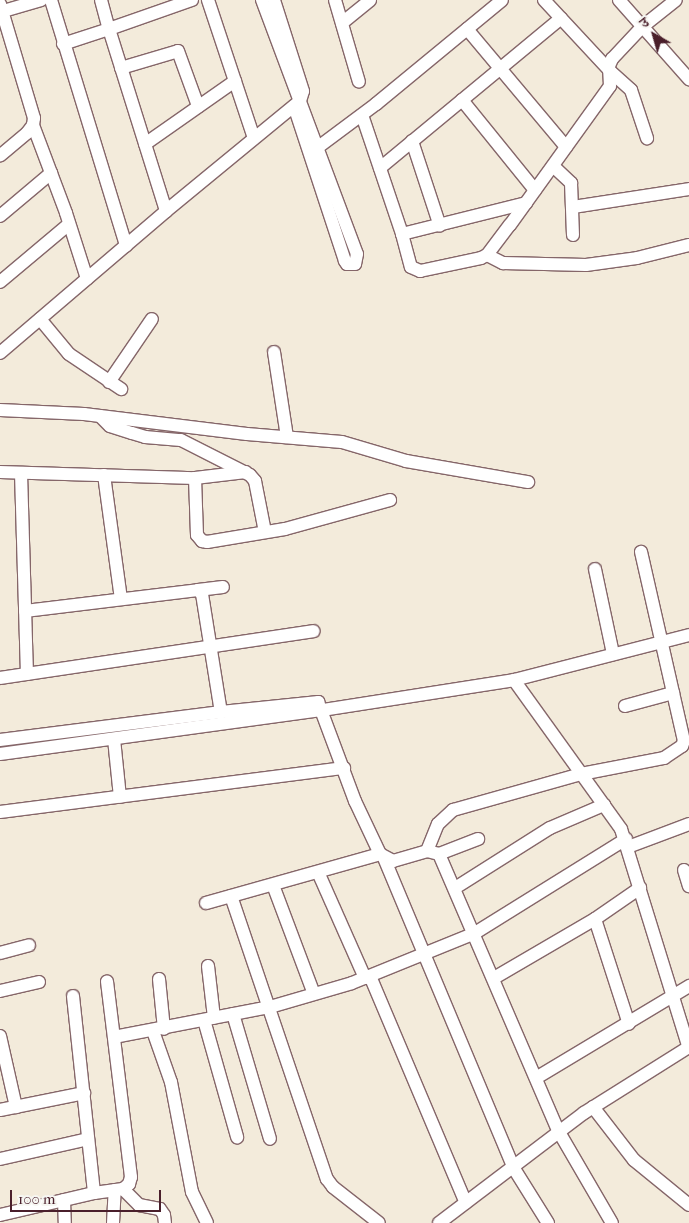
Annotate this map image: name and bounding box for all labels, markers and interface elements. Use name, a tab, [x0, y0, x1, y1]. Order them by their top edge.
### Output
north arrow	[629, 10, 679, 60]
text: उ	[636, 14, 652, 32]
scale bar	[12, 1180, 164, 1212]
text: 100 m	[18, 1190, 56, 1208]

